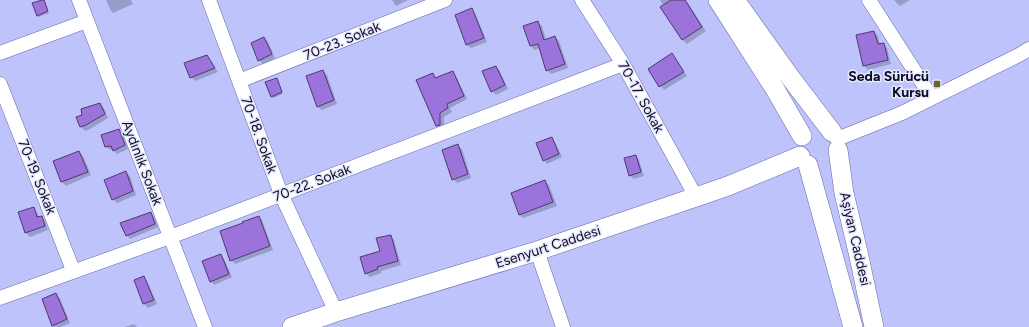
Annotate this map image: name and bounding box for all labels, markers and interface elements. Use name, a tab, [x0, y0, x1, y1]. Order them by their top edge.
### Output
street label: 70-23. Sokak	[301, 18, 383, 64]
street label: 70-17. Sokak	[614, 58, 668, 136]
place label: Seda Sürücü Kursu	[848, 68, 929, 101]
marker: Seda Sürücü Kursu	[932, 79, 942, 89]
street label: 70-18. Sokak	[237, 94, 281, 176]
street label: Aydınlık Sokak	[118, 118, 166, 208]
street label: 70-19. Sokak	[14, 137, 60, 217]
street label: 70-22. Sokak	[271, 160, 353, 206]
street label: Aşiyan Caddesi	[836, 190, 874, 288]
street label: Esenyurt Caddesi	[493, 222, 603, 272]

